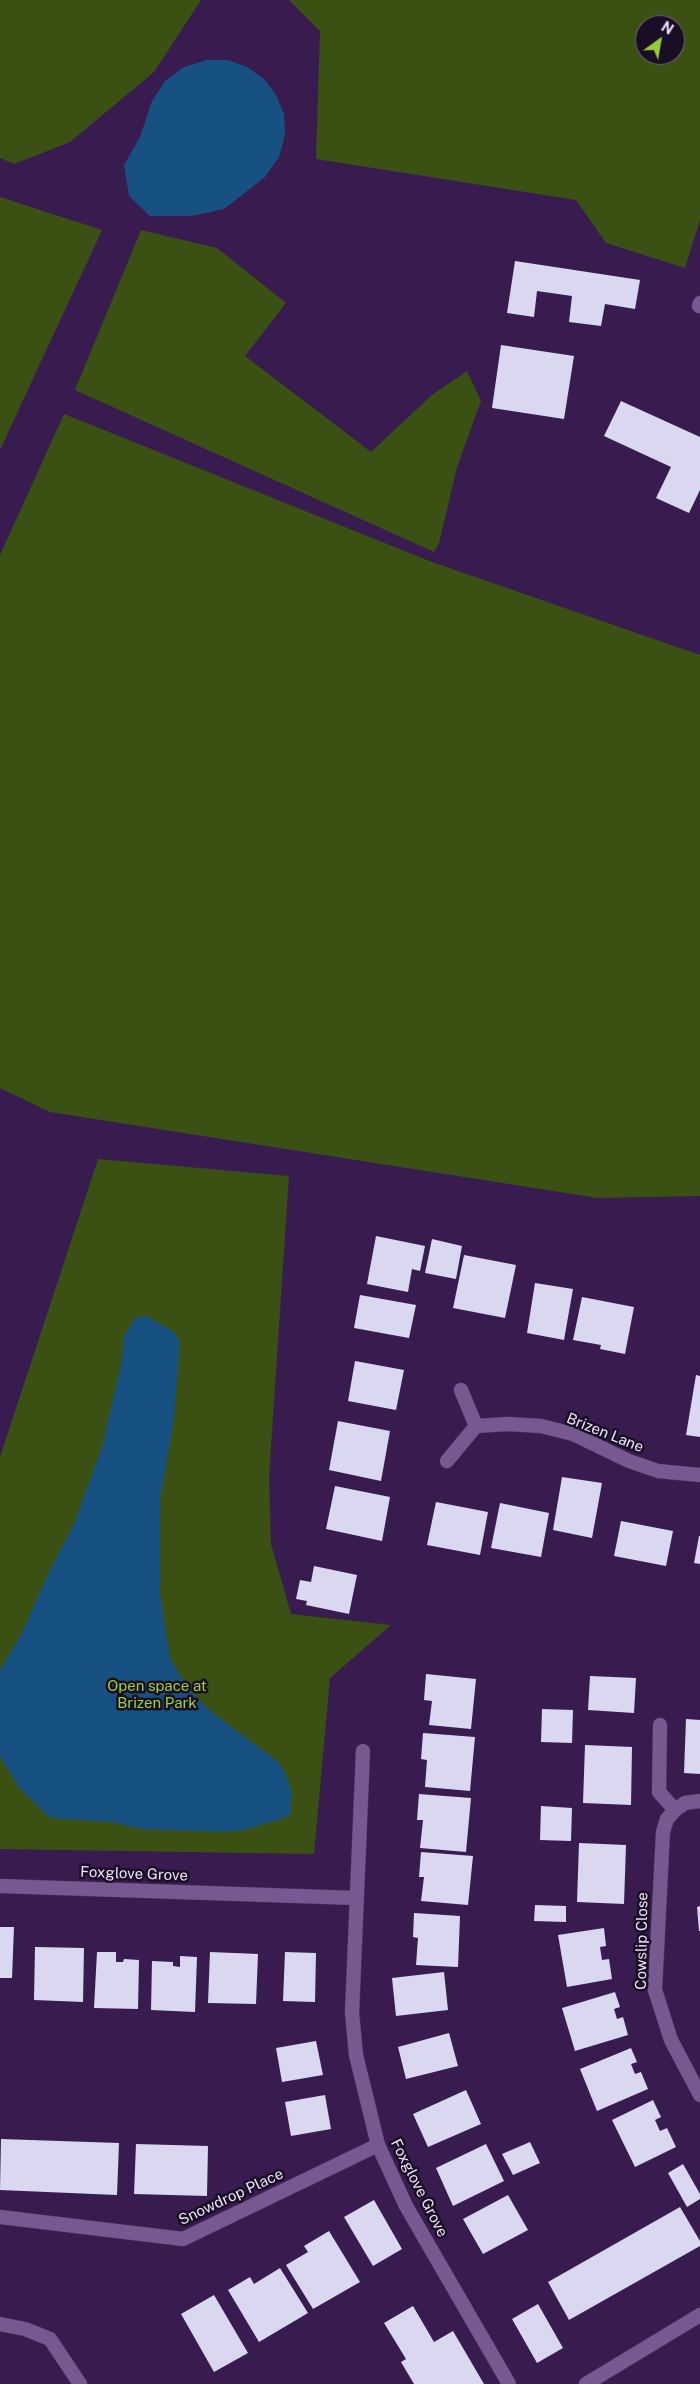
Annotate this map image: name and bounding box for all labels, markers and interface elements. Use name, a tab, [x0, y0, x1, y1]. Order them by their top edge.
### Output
north arrow	[635, 15, 685, 65]
text: N	[659, 18, 676, 38]
street label: Brizen Lane	[564, 1409, 646, 1457]
park label: Open space at Brizen Park	[107, 1677, 207, 1712]
street label: Foxglove Grove	[80, 1863, 188, 1885]
street label: Cowslip Close	[632, 1892, 652, 1990]
street label: Foxglove Grove	[387, 2136, 451, 2240]
street label: Snowdrop Place	[176, 2165, 286, 2229]

